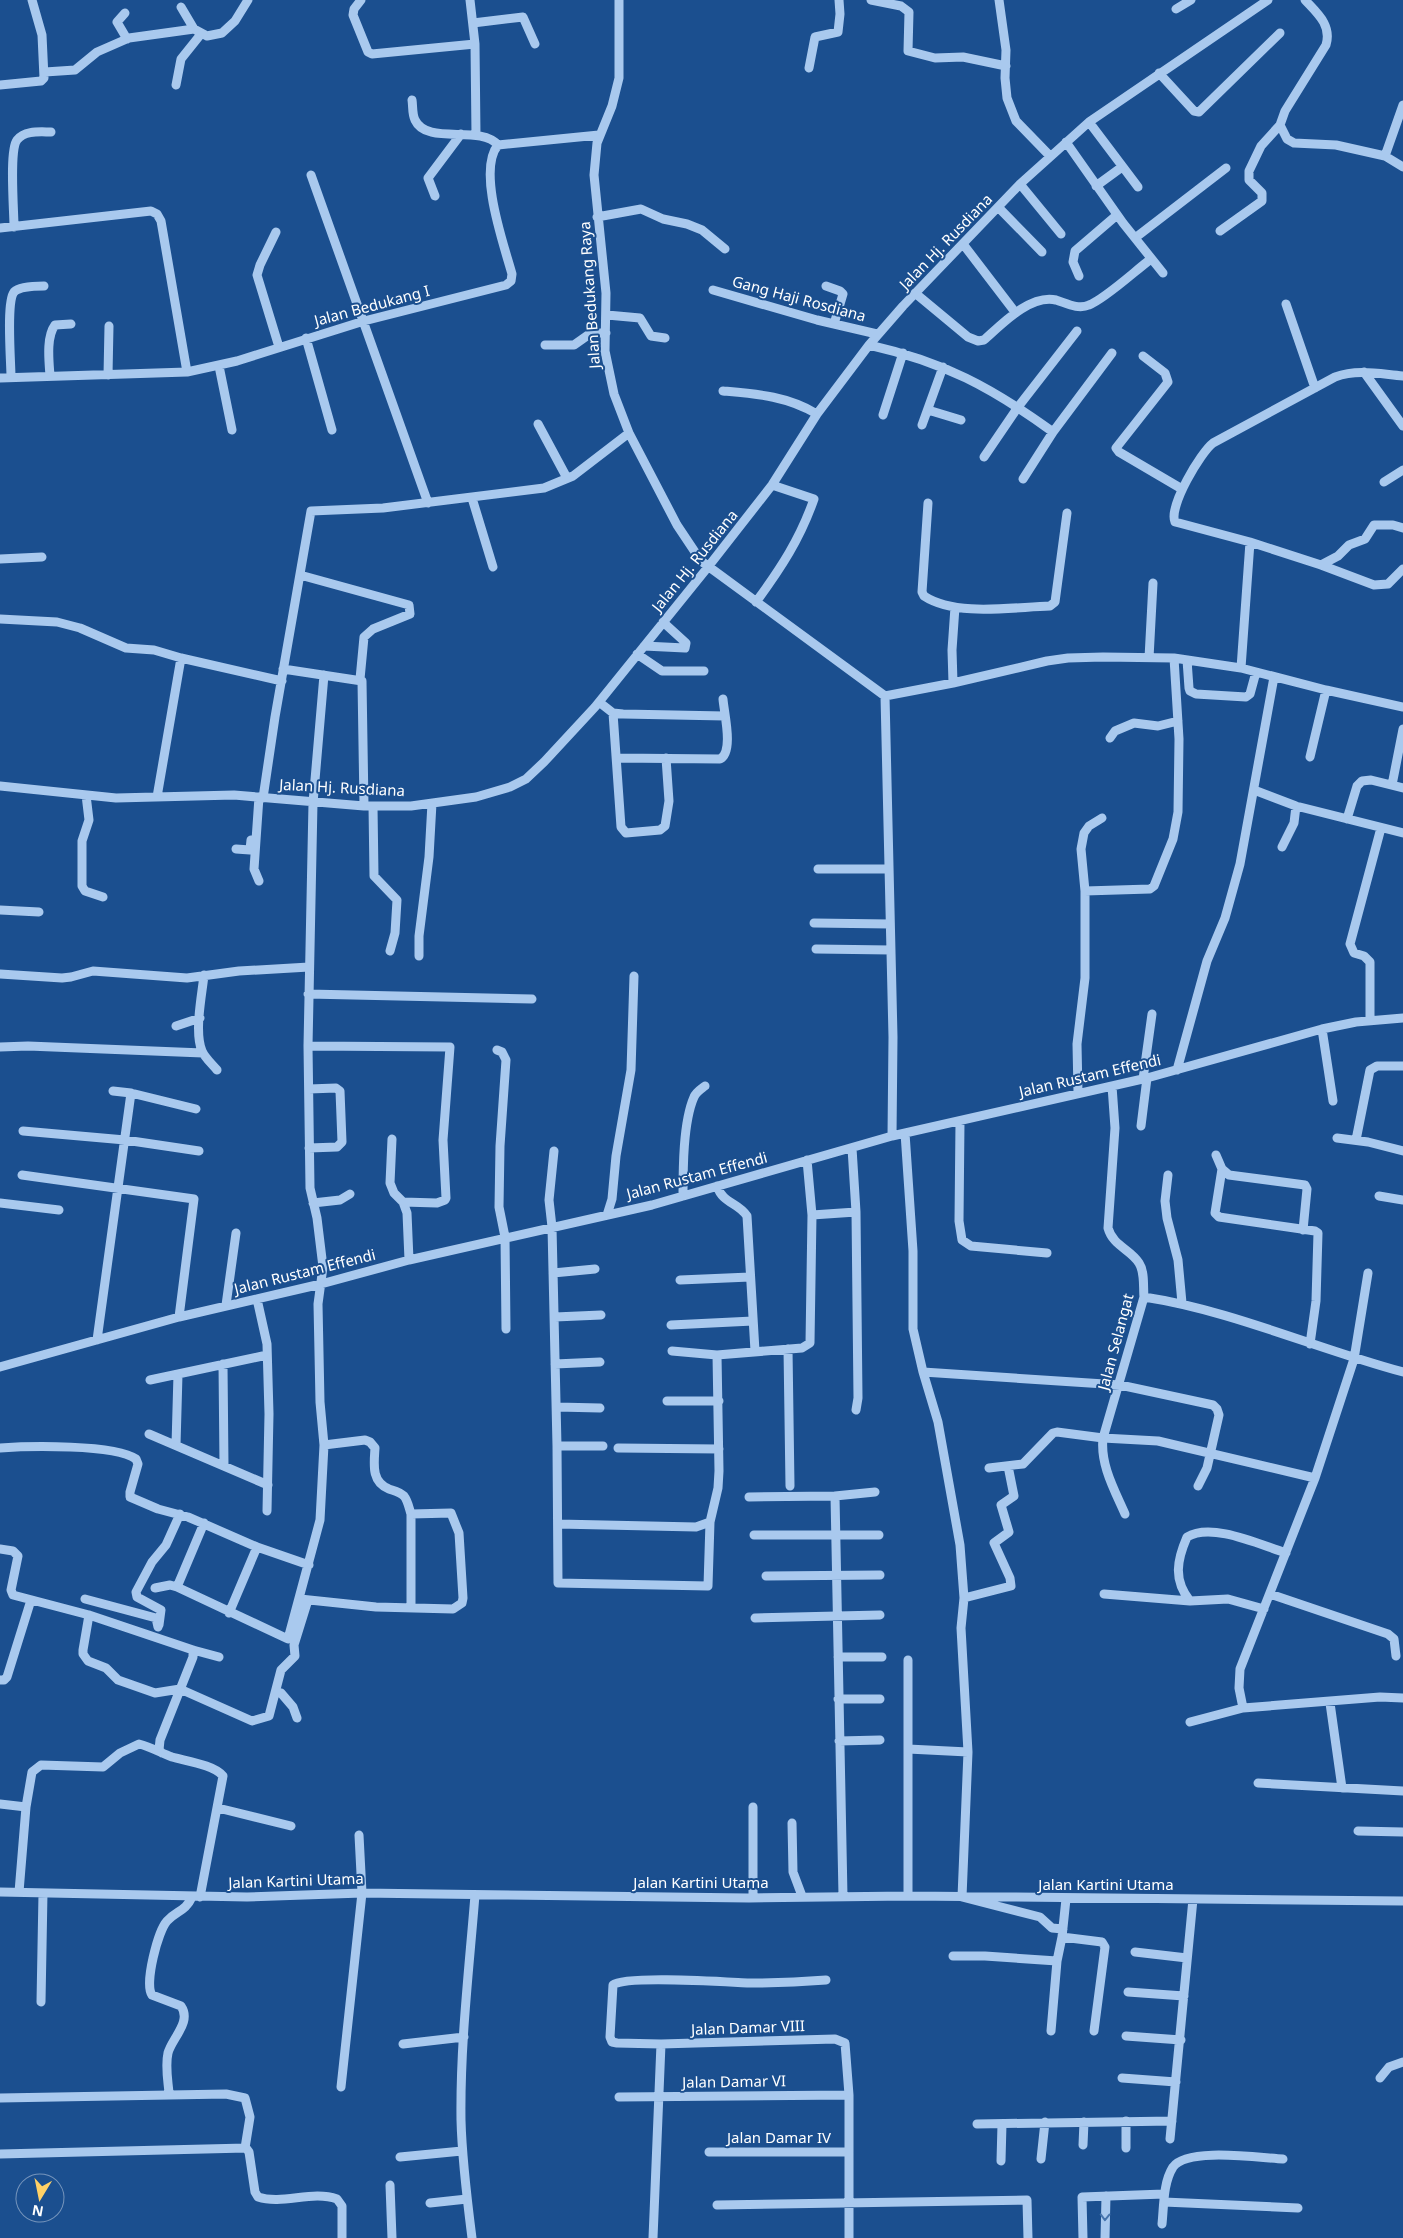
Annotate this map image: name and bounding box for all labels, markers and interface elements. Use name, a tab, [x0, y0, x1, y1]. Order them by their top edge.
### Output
street label: Jalan Hj. Rusdiana	[893, 189, 996, 295]
street label: Jalan Bedukang Raya	[574, 221, 604, 371]
street label: Gang Haji Rosdiana	[730, 271, 868, 326]
street label: Jalan Bedukang I	[310, 280, 432, 331]
street label: Jalan Hj. Rusdiana	[646, 505, 742, 617]
street label: Jalan Hj. Rusdiana	[277, 774, 405, 800]
street label: Jalan Rustam Effendi	[1015, 1049, 1163, 1102]
street label: Jalan Rustam Effendi	[622, 1147, 769, 1204]
street label: Jalan Rustam Effendi	[230, 1244, 378, 1299]
street label: Jalan Selangat	[1092, 1291, 1138, 1394]
street label: Jalan Kartini Utama	[226, 1868, 364, 1892]
street label: Jalan Kartini Utama	[631, 1872, 769, 1892]
street label: Jalan Kartini Utama	[1036, 1874, 1174, 1894]
street label: Jalan Damar VIII	[689, 2015, 805, 2039]
street label: Jalan Damar VI	[680, 2070, 786, 2092]
street label: Jalan Damar IV	[725, 2127, 831, 2147]
north arrow	[15, 2173, 65, 2223]
text: N	[30, 2201, 45, 2222]
one-way arrow	[1100, 2214, 1110, 2221]

